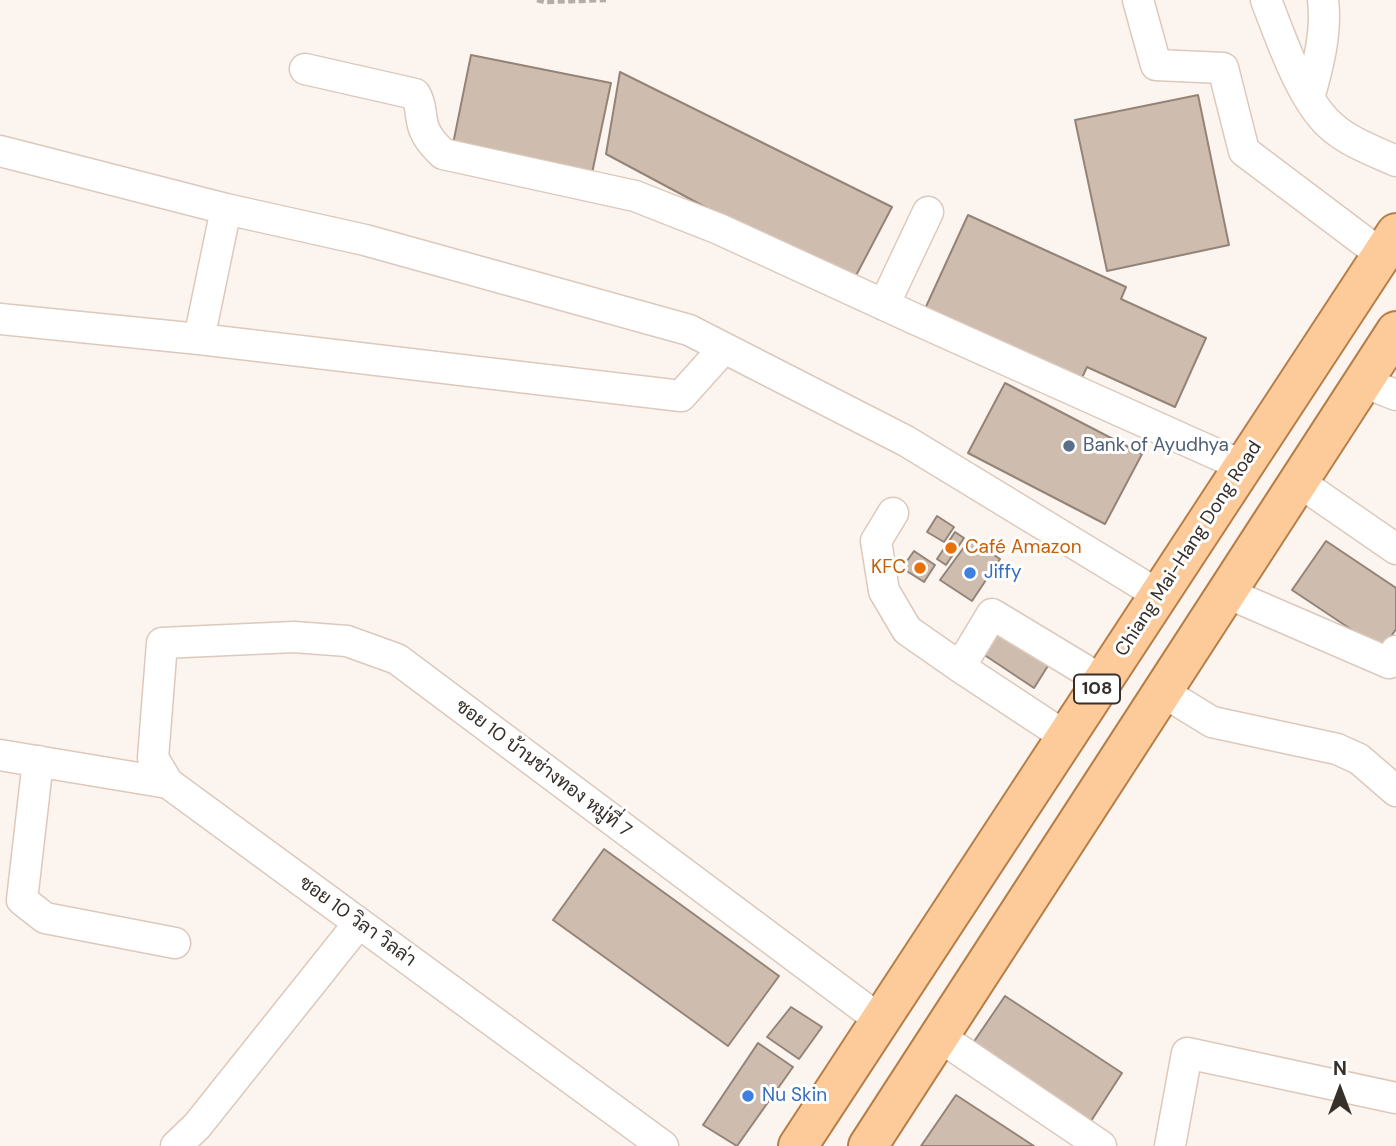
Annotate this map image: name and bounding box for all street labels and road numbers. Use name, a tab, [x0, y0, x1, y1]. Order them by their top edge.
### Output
street label: Chiang Mai-Hang Dong Road	[1111, 437, 1267, 661]
road number: 108	[1074, 674, 1120, 704]
street label: ซอย 10 บ้านช่างทอง หมู่ที่ 7	[451, 695, 635, 843]
street label: ซอย 10 วิลา วิลล่า	[294, 872, 420, 972]

